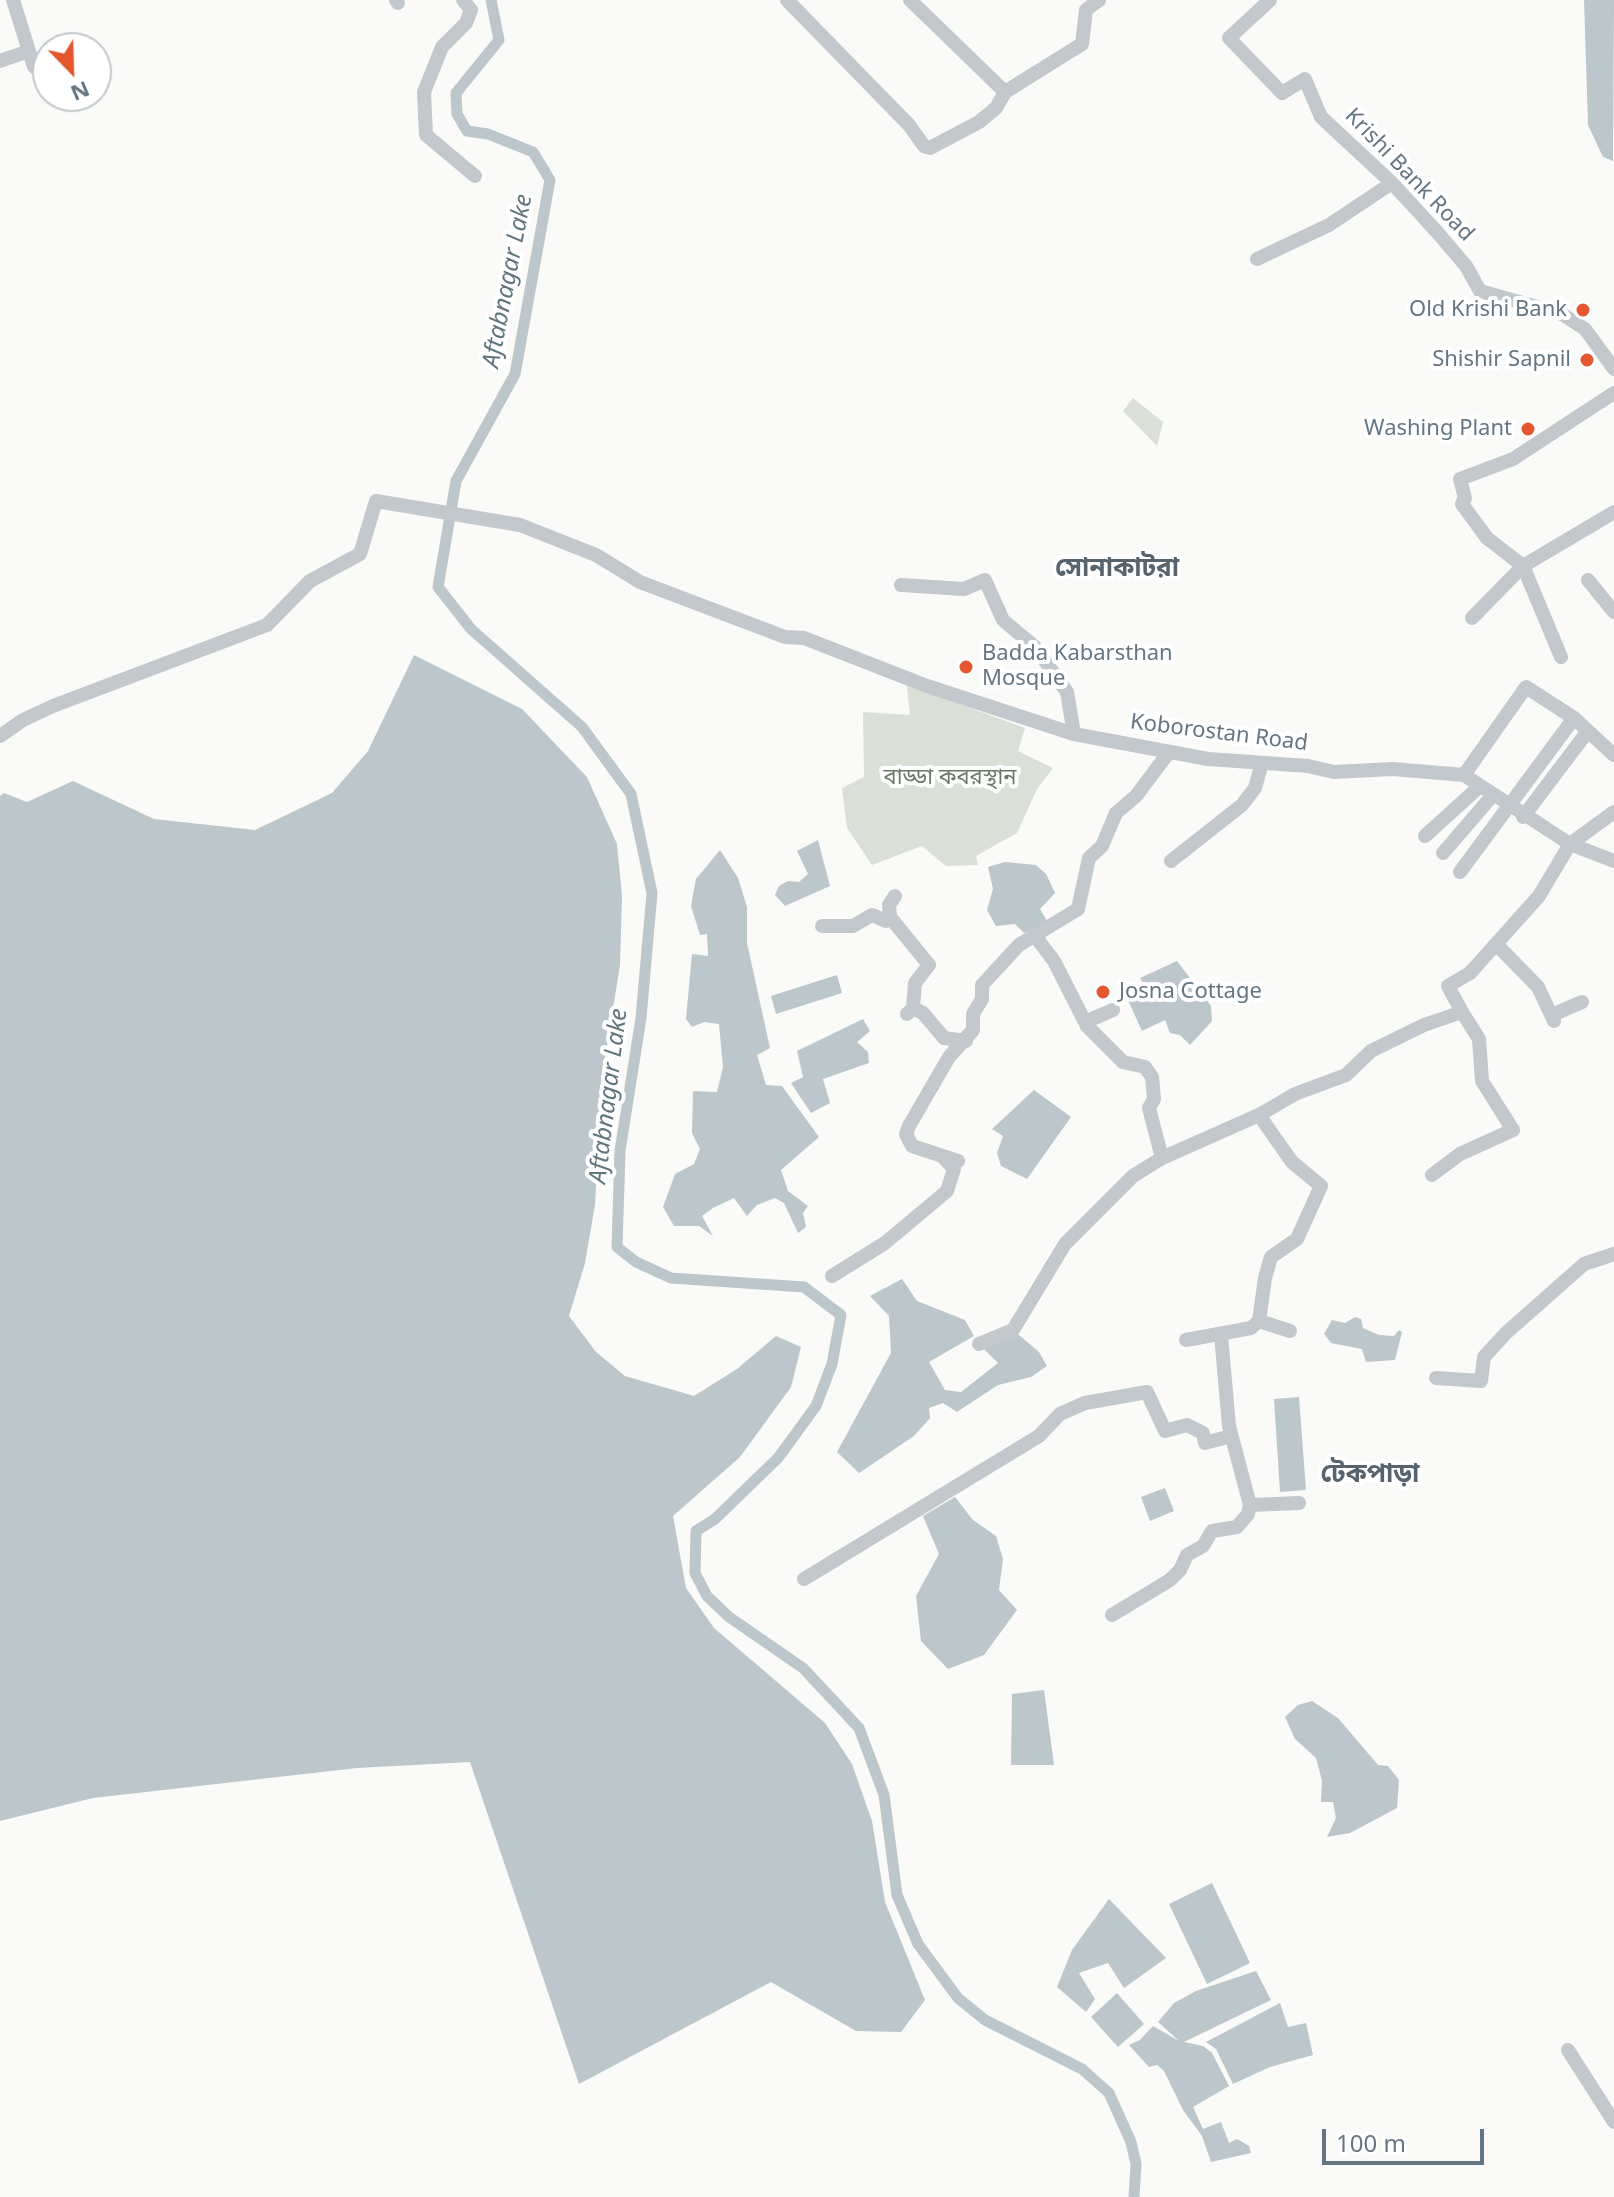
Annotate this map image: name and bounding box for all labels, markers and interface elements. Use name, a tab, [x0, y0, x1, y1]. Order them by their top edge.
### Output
north arrow	[32, 32, 112, 112]
text: N	[67, 75, 95, 110]
street label: Krishi Bank Road	[1339, 103, 1479, 247]
water label: Aftabnagar Lake	[477, 192, 539, 370]
place label: Old Krishi Bank	[1409, 297, 1567, 323]
marker: Old Krishi Bank	[1574, 301, 1592, 319]
place label: Shishir Sapnil	[1432, 347, 1571, 373]
marker: Shishir Sapnil	[1578, 351, 1596, 369]
place label: Washing Plant	[1364, 416, 1512, 442]
marker: Washing Plant	[1519, 420, 1537, 438]
district label: সোনাকাটরা	[1055, 553, 1179, 585]
place label: Badda Kabarsthan Mosque	[982, 641, 1173, 692]
marker: Badda Kabarsthan Mosque	[957, 658, 975, 676]
street label: Koborostan Road	[1129, 709, 1309, 757]
park label: বাড্ডা কবরস্থান	[884, 765, 1016, 791]
place label: Josna Cottage	[1119, 979, 1262, 1005]
marker: Josna Cottage	[1094, 983, 1112, 1001]
water label: Aftabnagar Lake	[584, 1007, 634, 1185]
district label: টেকপাড়া	[1321, 1459, 1419, 1491]
scale bar	[1326, 2113, 1488, 2163]
text: 100 m	[1336, 2126, 1406, 2159]

